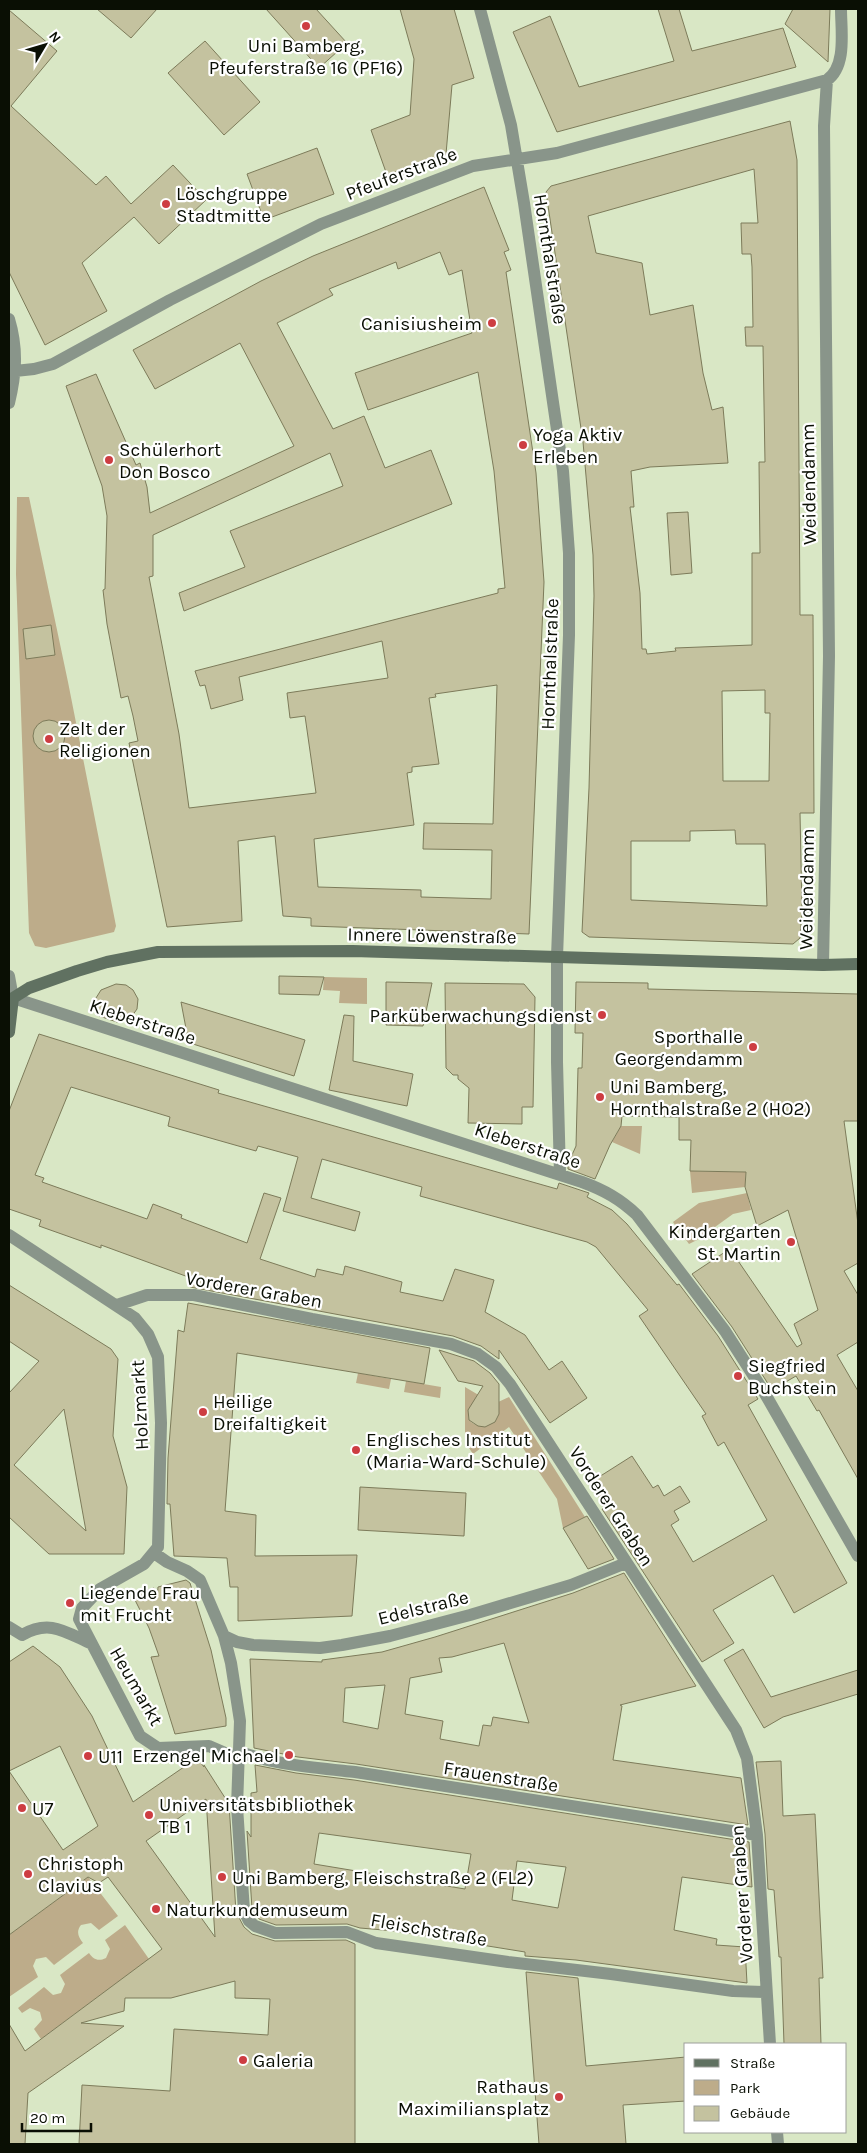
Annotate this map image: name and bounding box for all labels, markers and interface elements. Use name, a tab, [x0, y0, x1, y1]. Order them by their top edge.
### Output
north arrow	[20, 20, 70, 70]
marker: Uni Bamberg, Pfeuferstraße 16 (PF16)	[300, 20, 312, 32]
text: N	[45, 28, 65, 46]
place label: Uni Bamberg, Pfeuferstraße 16 (PF16)	[209, 35, 403, 79]
street label: Pfeuferstraße	[343, 143, 460, 205]
place label: Löschgruppe Stadtmitte	[176, 183, 288, 227]
street label: Hornthalstraße	[529, 192, 571, 326]
marker: Löschgruppe Stadtmitte	[160, 198, 172, 210]
place label: Canisiusheim	[361, 313, 482, 335]
marker: Canisiusheim	[486, 317, 498, 329]
street label: Weidendamm	[797, 423, 821, 545]
place label: Yoga Aktiv Erleben	[533, 424, 623, 468]
place label: Schülerhort Don Bosco	[119, 439, 221, 483]
marker: Yoga Aktiv Erleben	[517, 439, 529, 451]
marker: Schülerhort Don Bosco	[103, 454, 115, 466]
street label: Hornthalstraße	[537, 598, 563, 730]
place label: Zelt der Religionen	[59, 718, 151, 762]
marker: Zelt der Religionen	[43, 733, 55, 745]
street label: Weidendamm	[795, 828, 819, 950]
street label: Innere Löwenstraße	[347, 924, 517, 948]
street label: Kleberstraße	[87, 994, 199, 1049]
place label: Parküberwachungsdienst	[370, 1005, 592, 1027]
marker: Parküberwachungsdienst	[596, 1009, 608, 1021]
place label: Sporthalle Georgendamm	[615, 1026, 743, 1070]
marker: Sporthalle Georgendamm	[747, 1041, 759, 1053]
place label: Uni Bamberg, Hornthalstraße 2 (HO2)	[610, 1076, 811, 1120]
marker: Uni Bamberg, Hornthalstraße 2 (HO2)	[594, 1091, 606, 1103]
street label: Kleberstraße	[472, 1118, 584, 1173]
place label: Kindergarten St. Martin	[668, 1221, 781, 1265]
marker: Kindergarten St. Martin	[785, 1236, 797, 1248]
street label: Vorderer Graben	[184, 1267, 324, 1313]
place label: Siegfried Buchstein	[748, 1355, 837, 1399]
street label: Holzmarkt	[127, 1359, 153, 1451]
marker: Siegfried Buchstein	[732, 1370, 744, 1382]
place label: Heilige Dreifaltigkeit	[213, 1391, 327, 1435]
marker: Heilige Dreifaltigkeit	[197, 1406, 209, 1418]
place label: Englisches Institut (Maria-Ward-Schule)	[366, 1429, 547, 1473]
street label: Vorderer Graben	[564, 1443, 658, 1571]
marker: Englisches Institut (Maria-Ward-Schule)	[350, 1444, 362, 1456]
place label: Liegende Frau mit Frucht	[80, 1582, 201, 1626]
street label: Edelstraße	[376, 1586, 471, 1630]
marker: Liegende Frau mit Frucht	[64, 1597, 76, 1609]
street label: Heumarkt	[105, 1643, 167, 1730]
place label: Erzengel Michael	[132, 1745, 279, 1767]
place label: U11	[98, 1746, 123, 1768]
marker: Erzengel Michael	[283, 1749, 295, 1761]
marker: U11	[82, 1750, 94, 1762]
street label: Frauenstraße	[442, 1757, 560, 1797]
place label: Universitätsbibliothek TB 1	[159, 1794, 354, 1838]
place label: U7	[32, 1798, 53, 1820]
marker: U7	[16, 1802, 28, 1814]
marker: Universitätsbibliothek TB 1	[143, 1809, 155, 1821]
street label: Vorderer Graben	[726, 1824, 758, 1964]
place label: Christoph Clavius	[38, 1853, 124, 1897]
place label: Uni Bamberg, Fleischstraße 2 (FL2)	[232, 1867, 534, 1889]
marker: Christoph Clavius	[22, 1868, 34, 1880]
marker: Uni Bamberg, Fleischstraße 2 (FL2)	[216, 1871, 228, 1883]
place label: Naturkundemuseum	[166, 1899, 348, 1921]
marker: Naturkundemuseum	[150, 1903, 162, 1915]
street label: Fleischstraße	[369, 1909, 489, 1951]
legend	[684, 2043, 847, 2133]
place label: Galeria	[253, 2050, 314, 2072]
marker: Galeria	[237, 2054, 249, 2066]
text: Straße	[730, 2054, 775, 2072]
place label: Rathaus Maximiliansplatz	[398, 2076, 549, 2120]
text: Park	[730, 2079, 760, 2097]
marker: Rathaus Maximiliansplatz	[553, 2091, 565, 2103]
scale bar	[22, 2100, 91, 2132]
text: Gebäude	[730, 2104, 790, 2122]
text: 20 m	[30, 2109, 65, 2127]

